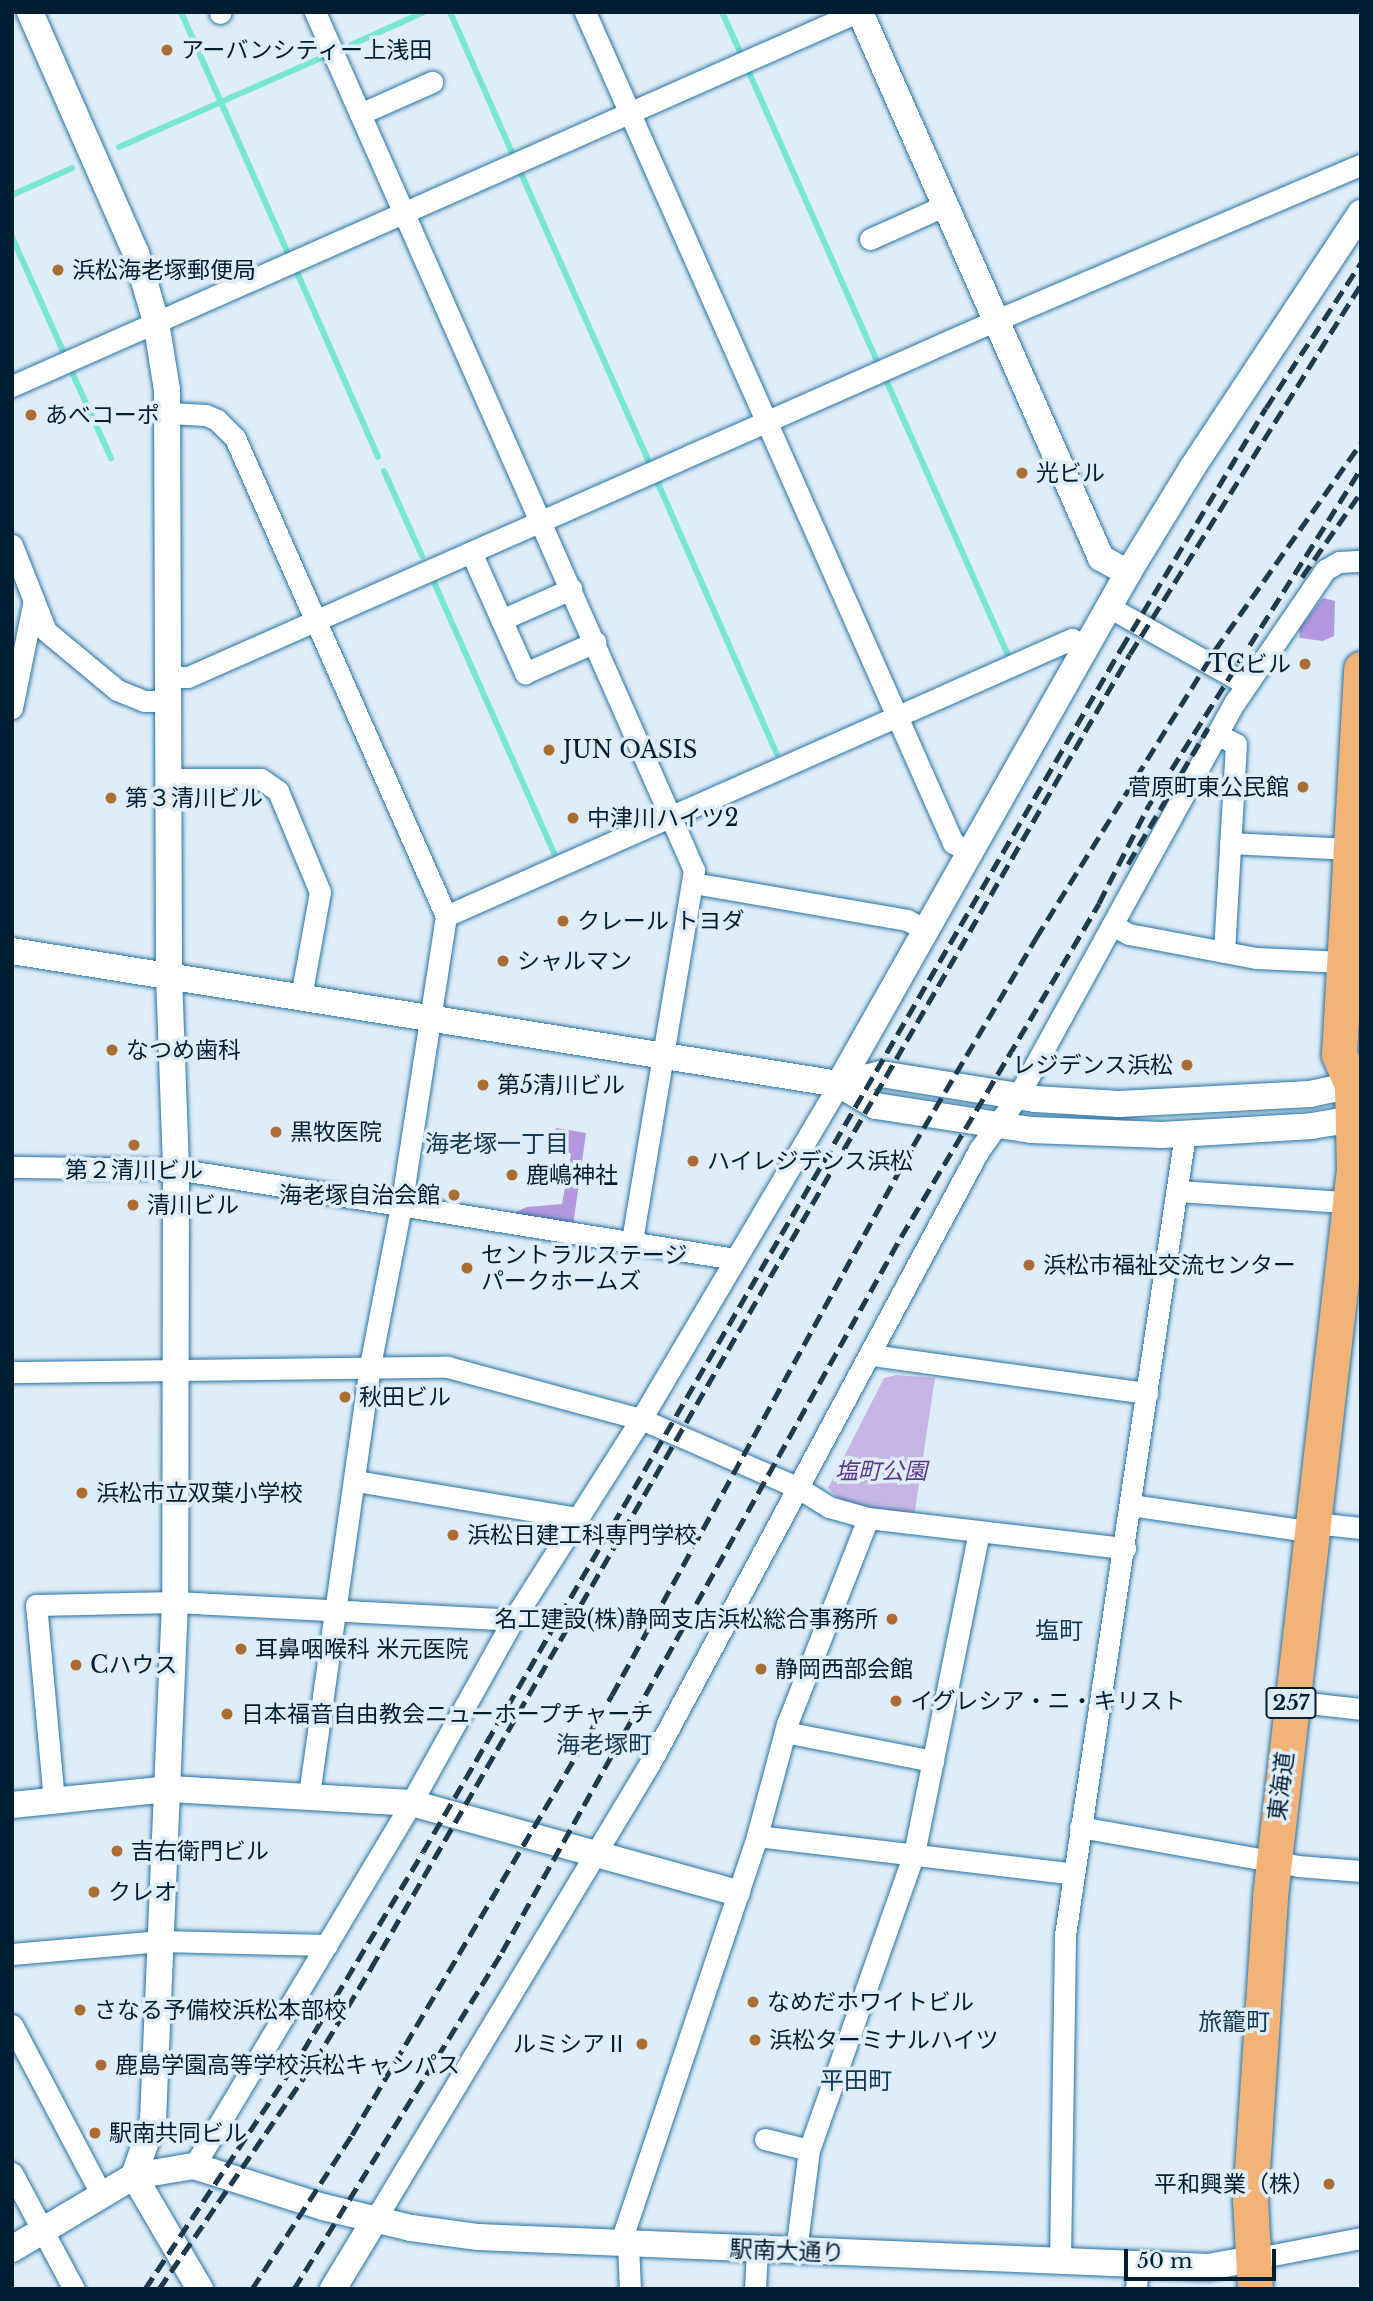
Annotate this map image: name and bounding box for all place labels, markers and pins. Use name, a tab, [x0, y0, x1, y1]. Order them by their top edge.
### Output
place label: アーバンシティー上浅田	[181, 36, 433, 64]
marker: アーバンシティー上浅田	[159, 42, 175, 58]
place label: 浜松海老塚郵便局	[72, 256, 256, 284]
marker: 浜松海老塚郵便局	[50, 262, 66, 278]
place label: あべコーポ	[45, 401, 160, 429]
marker: あべコーポ	[23, 407, 39, 423]
place label: 光ビル	[1036, 459, 1105, 487]
marker: 光ビル	[1014, 465, 1030, 481]
place label: TCビル	[1208, 650, 1291, 678]
marker: TCビル	[1297, 656, 1313, 672]
place label: JUN OASIS	[563, 736, 697, 764]
marker: JUN OASIS	[541, 742, 557, 758]
place label: 菅原町東公民館	[1128, 773, 1289, 801]
marker: 菅原町東公民館	[1295, 779, 1311, 795]
place label: 第３清川ビル	[125, 784, 263, 812]
marker: 第３清川ビル	[103, 790, 119, 806]
place label: 中津川ハイツ2	[587, 804, 739, 832]
marker: 中津川ハイツ2	[565, 810, 581, 826]
place label: クレール トヨダ	[577, 907, 745, 935]
marker: クレール トヨダ	[555, 913, 571, 929]
place label: シャルマン	[517, 947, 632, 975]
marker: シャルマン	[495, 953, 511, 969]
place label: なつめ歯科	[126, 1036, 241, 1064]
marker: なつめ歯科	[104, 1042, 120, 1058]
place label: レジデンス浜松	[1012, 1051, 1173, 1079]
marker: レジデンス浜松	[1179, 1057, 1195, 1073]
place label: 第5清川ビル	[497, 1071, 625, 1099]
marker: 第5清川ビル	[475, 1077, 491, 1093]
place label: 黒牧医院	[290, 1118, 382, 1146]
marker: 黒牧医院	[268, 1124, 284, 1140]
marker: 第２清川ビル	[126, 1137, 142, 1153]
place label: ハイレジデンス浜松	[707, 1147, 914, 1175]
marker: ハイレジデンス浜松	[685, 1153, 701, 1169]
place label: 第２清川ビル	[65, 1156, 203, 1184]
place label: 鹿嶋神社	[526, 1161, 618, 1189]
marker: 鹿嶋神社	[504, 1167, 520, 1183]
place label: 海老塚自治会館	[279, 1181, 440, 1209]
marker: 海老塚自治会館	[446, 1187, 462, 1203]
place label: 清川ビル	[147, 1191, 239, 1219]
marker: 清川ビル	[125, 1197, 141, 1213]
place label: セントラルステージ パークホームズ	[481, 1241, 688, 1295]
place label: 浜松市福祉交流センター	[1043, 1251, 1296, 1279]
marker: 浜松市福祉交流センター	[1021, 1257, 1037, 1273]
marker: セントラルステージ パークホームズ	[459, 1260, 475, 1276]
place label: 秋田ビル	[359, 1383, 451, 1411]
marker: 秋田ビル	[337, 1389, 353, 1405]
place label: 浜松市立双葉小学校	[96, 1479, 303, 1507]
marker: 浜松市立双葉小学校	[74, 1485, 90, 1501]
place label: 浜松日建工科専門学校	[467, 1521, 697, 1549]
marker: 浜松日建工科専門学校	[445, 1527, 461, 1543]
place label: 名工建設(株)静岡支店浜松総合事務所	[495, 1605, 878, 1633]
marker: 名工建設(株)静岡支店浜松総合事務所	[884, 1611, 900, 1627]
place label: 耳鼻咽喉科 米元医院	[255, 1635, 469, 1663]
marker: 耳鼻咽喉科 米元医院	[233, 1641, 249, 1657]
place label: Cハウス	[90, 1651, 177, 1679]
place label: 静岡西部会館	[775, 1655, 913, 1683]
marker: Cハウス	[68, 1657, 84, 1673]
marker: 静岡西部会館	[753, 1661, 769, 1677]
place label: イグレシア・ニ・キリスト	[910, 1687, 1186, 1715]
marker: イグレシア・ニ・キリスト	[888, 1693, 904, 1709]
place label: 日本福音自由教会ニューホープチャーチ	[241, 1700, 655, 1728]
marker: 日本福音自由教会ニューホープチャーチ	[219, 1706, 235, 1722]
place label: 吉右衛門ビル	[131, 1837, 269, 1865]
marker: 吉右衛門ビル	[109, 1843, 125, 1859]
place label: クレオ	[108, 1878, 177, 1906]
marker: クレオ	[86, 1884, 102, 1900]
place label: なめだホワイトビル	[767, 1988, 974, 2016]
marker: なめだホワイトビル	[745, 1994, 761, 2010]
place label: さなる予備校浜松本部校	[94, 1996, 347, 2024]
marker: さなる予備校浜松本部校	[72, 2002, 88, 2018]
place label: 浜松ターミナルハイツ	[769, 2026, 999, 2054]
place label: ルミシアⅡ	[513, 2030, 628, 2058]
marker: 浜松ターミナルハイツ	[747, 2032, 763, 2048]
marker: ルミシアⅡ	[634, 2036, 650, 2052]
place label: 鹿島学園高等学校浜松キャンパス	[115, 2051, 460, 2079]
marker: 鹿島学園高等学校浜松キャンパス	[93, 2057, 109, 2073]
place label: 駅南共同ビル	[109, 2119, 247, 2147]
marker: 駅南共同ビル	[87, 2125, 103, 2141]
place label: 平和興業（株）	[1154, 2170, 1315, 2198]
marker: 平和興業（株）	[1321, 2176, 1337, 2192]

